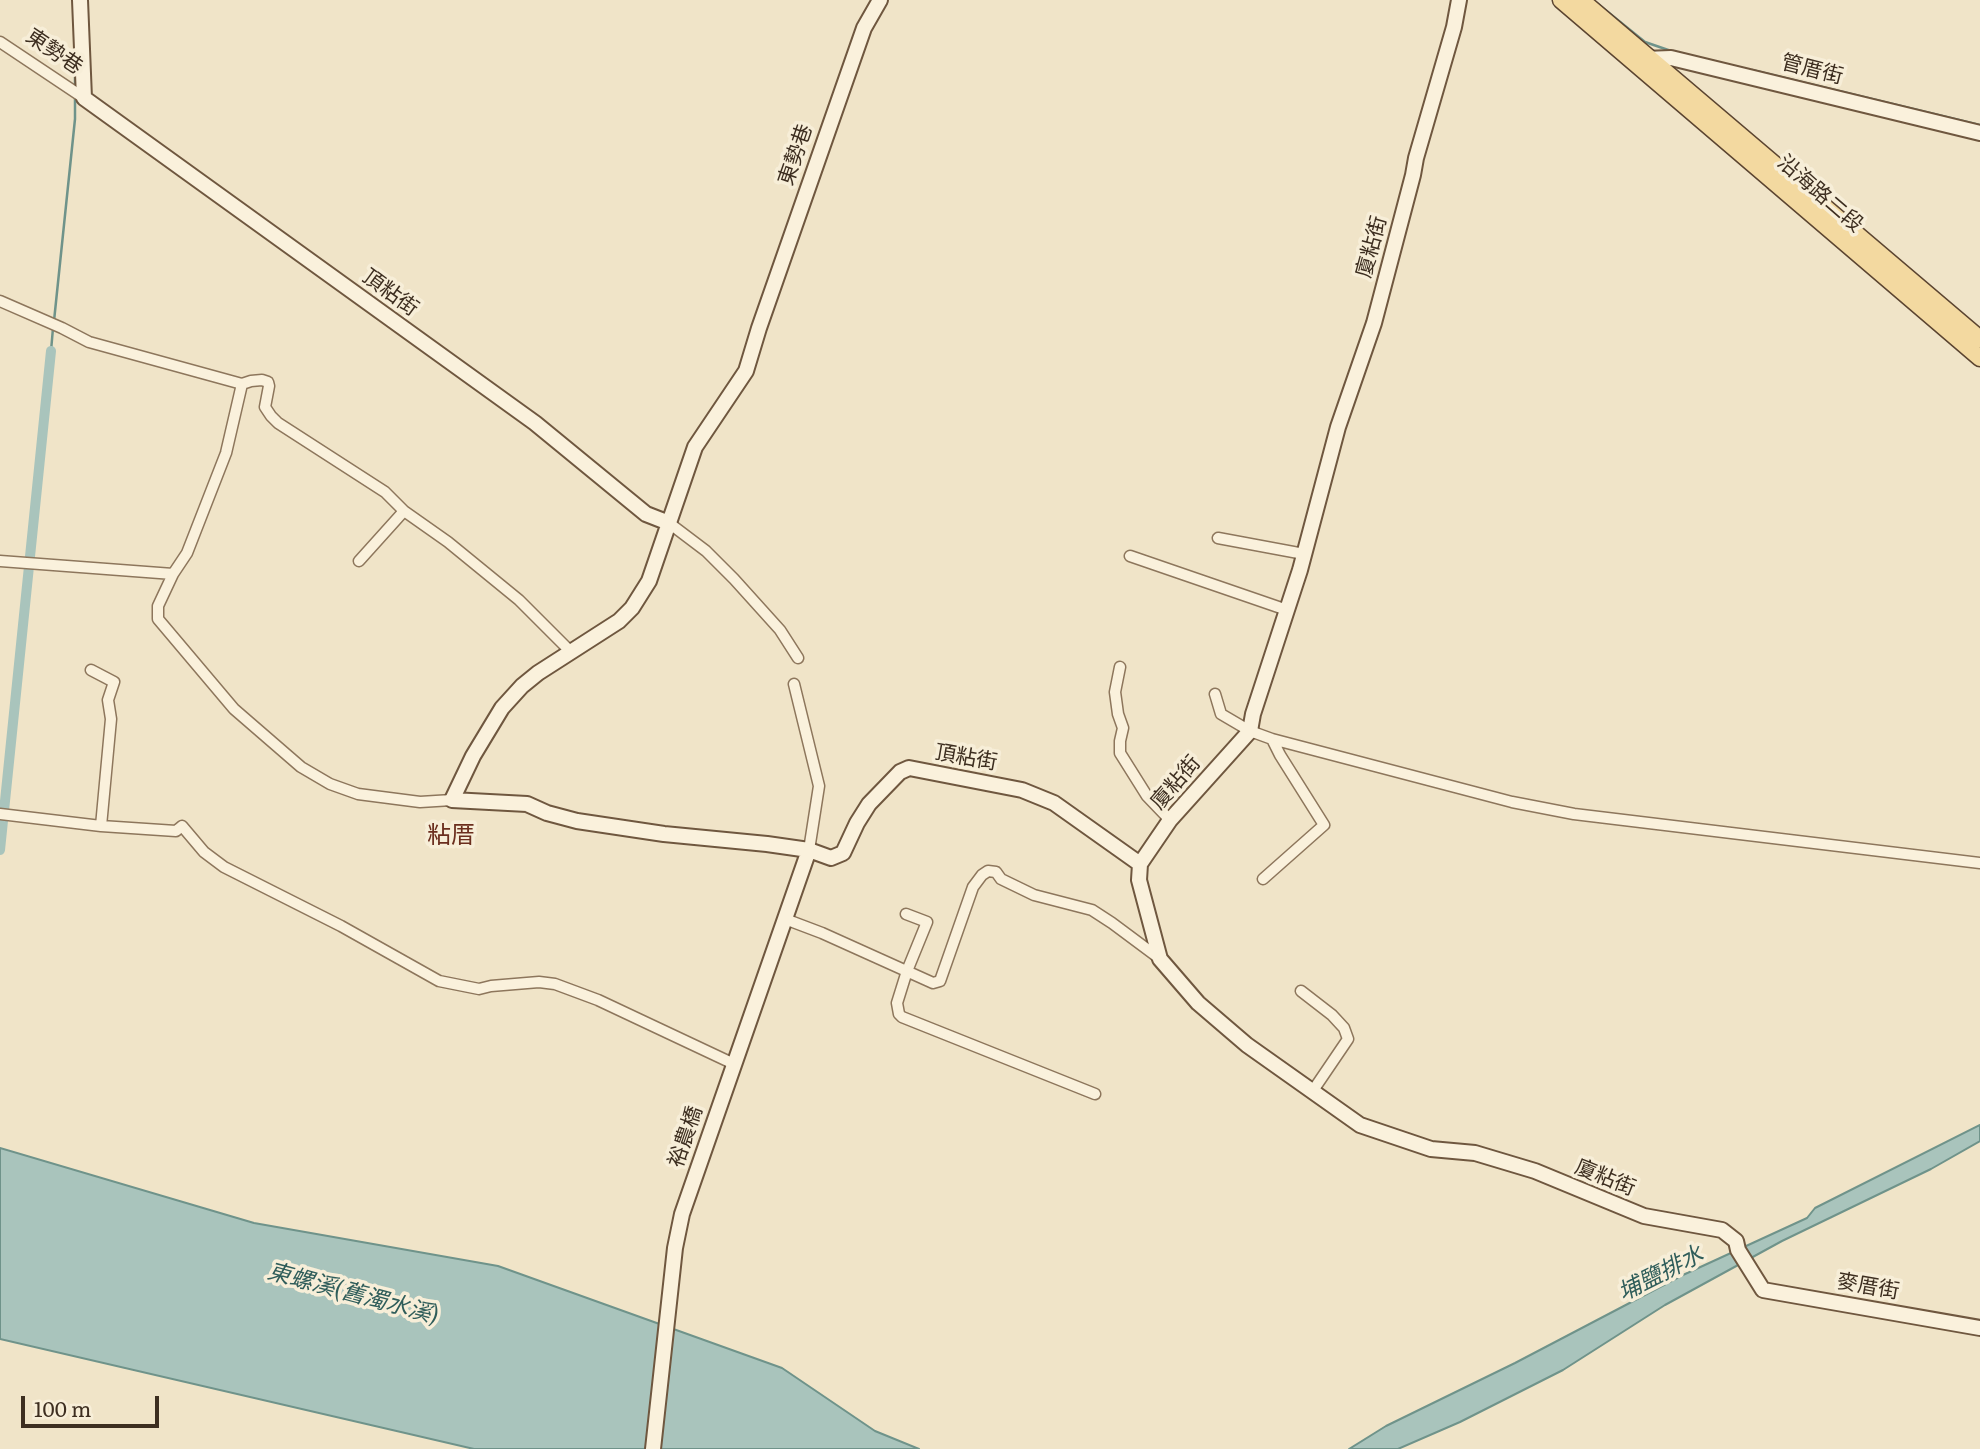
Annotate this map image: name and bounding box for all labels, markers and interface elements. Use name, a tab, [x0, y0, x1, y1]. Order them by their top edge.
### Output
street label: 東勢巷	[21, 24, 87, 80]
street label: 管厝街	[1778, 50, 1846, 90]
street label: 東勢巷	[774, 121, 818, 189]
street label: 沿海路二段	[1772, 150, 1868, 238]
street label: 廈粘街	[1352, 213, 1392, 281]
street label: 頂粘街	[357, 264, 423, 322]
street label: 頂粘街	[933, 740, 999, 776]
street label: 廈粘街	[1146, 751, 1206, 815]
district label: 粘厝	[427, 822, 475, 850]
street label: 裕農橋	[664, 1103, 708, 1171]
street label: 廈粘街	[1571, 1155, 1639, 1201]
water label: 埔鹽排水	[1614, 1241, 1708, 1307]
water label: 東螺溪(舊濁水溪)	[264, 1258, 442, 1330]
street label: 麥厝街	[1835, 1269, 1901, 1305]
scale bar	[24, 1382, 163, 1426]
text: 100 m	[34, 1392, 91, 1423]

